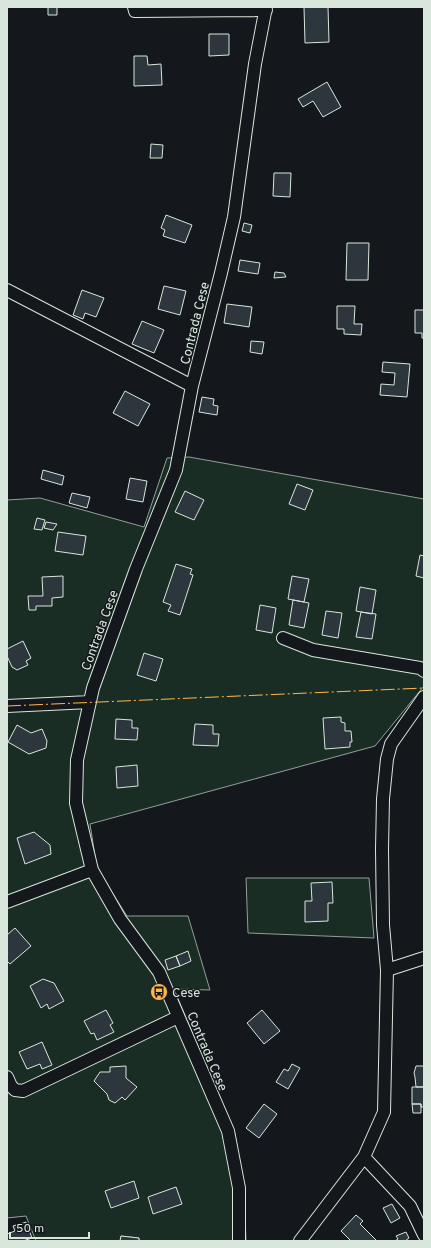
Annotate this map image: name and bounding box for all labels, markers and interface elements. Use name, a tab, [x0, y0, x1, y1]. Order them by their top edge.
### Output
street label: Contrada Cese	[178, 281, 214, 366]
street label: Contrada Cese	[79, 588, 123, 673]
bus stop icon: Cese	[149, 982, 169, 1002]
place label: Cese	[172, 986, 200, 1002]
street label: Contrada Cese	[182, 1010, 230, 1094]
scale bar	[10, 1214, 89, 1240]
text: 50 m	[16, 1221, 44, 1237]

